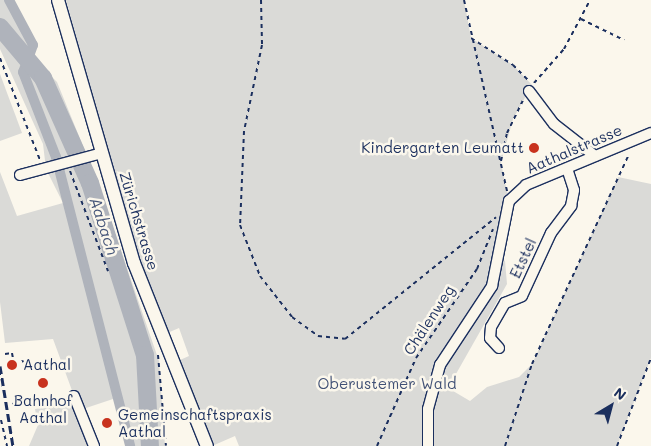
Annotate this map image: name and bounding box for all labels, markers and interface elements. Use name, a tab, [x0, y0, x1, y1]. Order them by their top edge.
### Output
street label: Aathalstrasse	[523, 121, 625, 177]
place label: Kindergarten Leumatt	[361, 139, 524, 157]
marker: Kindergarten Leumatt	[528, 142, 540, 154]
street label: Zürichstrasse	[115, 169, 163, 273]
water label: Aabach	[86, 195, 122, 257]
street label: Etstel	[506, 235, 540, 281]
street label: Chälenweg	[400, 282, 458, 358]
place label: Aathal	[23, 356, 71, 374]
marker: Aathal	[5, 358, 19, 372]
park label: Oberustemer Wald	[318, 375, 456, 393]
marker: Bahnhof Aathal	[37, 377, 49, 389]
north arrow	[586, 381, 636, 431]
text: N	[610, 383, 630, 404]
place label: Bahnhof Aathal	[14, 391, 72, 426]
place label: Gemeinschaftspraxis Aathal	[118, 405, 272, 440]
marker: Gemeinschaftspraxis Aathal	[100, 416, 114, 430]

